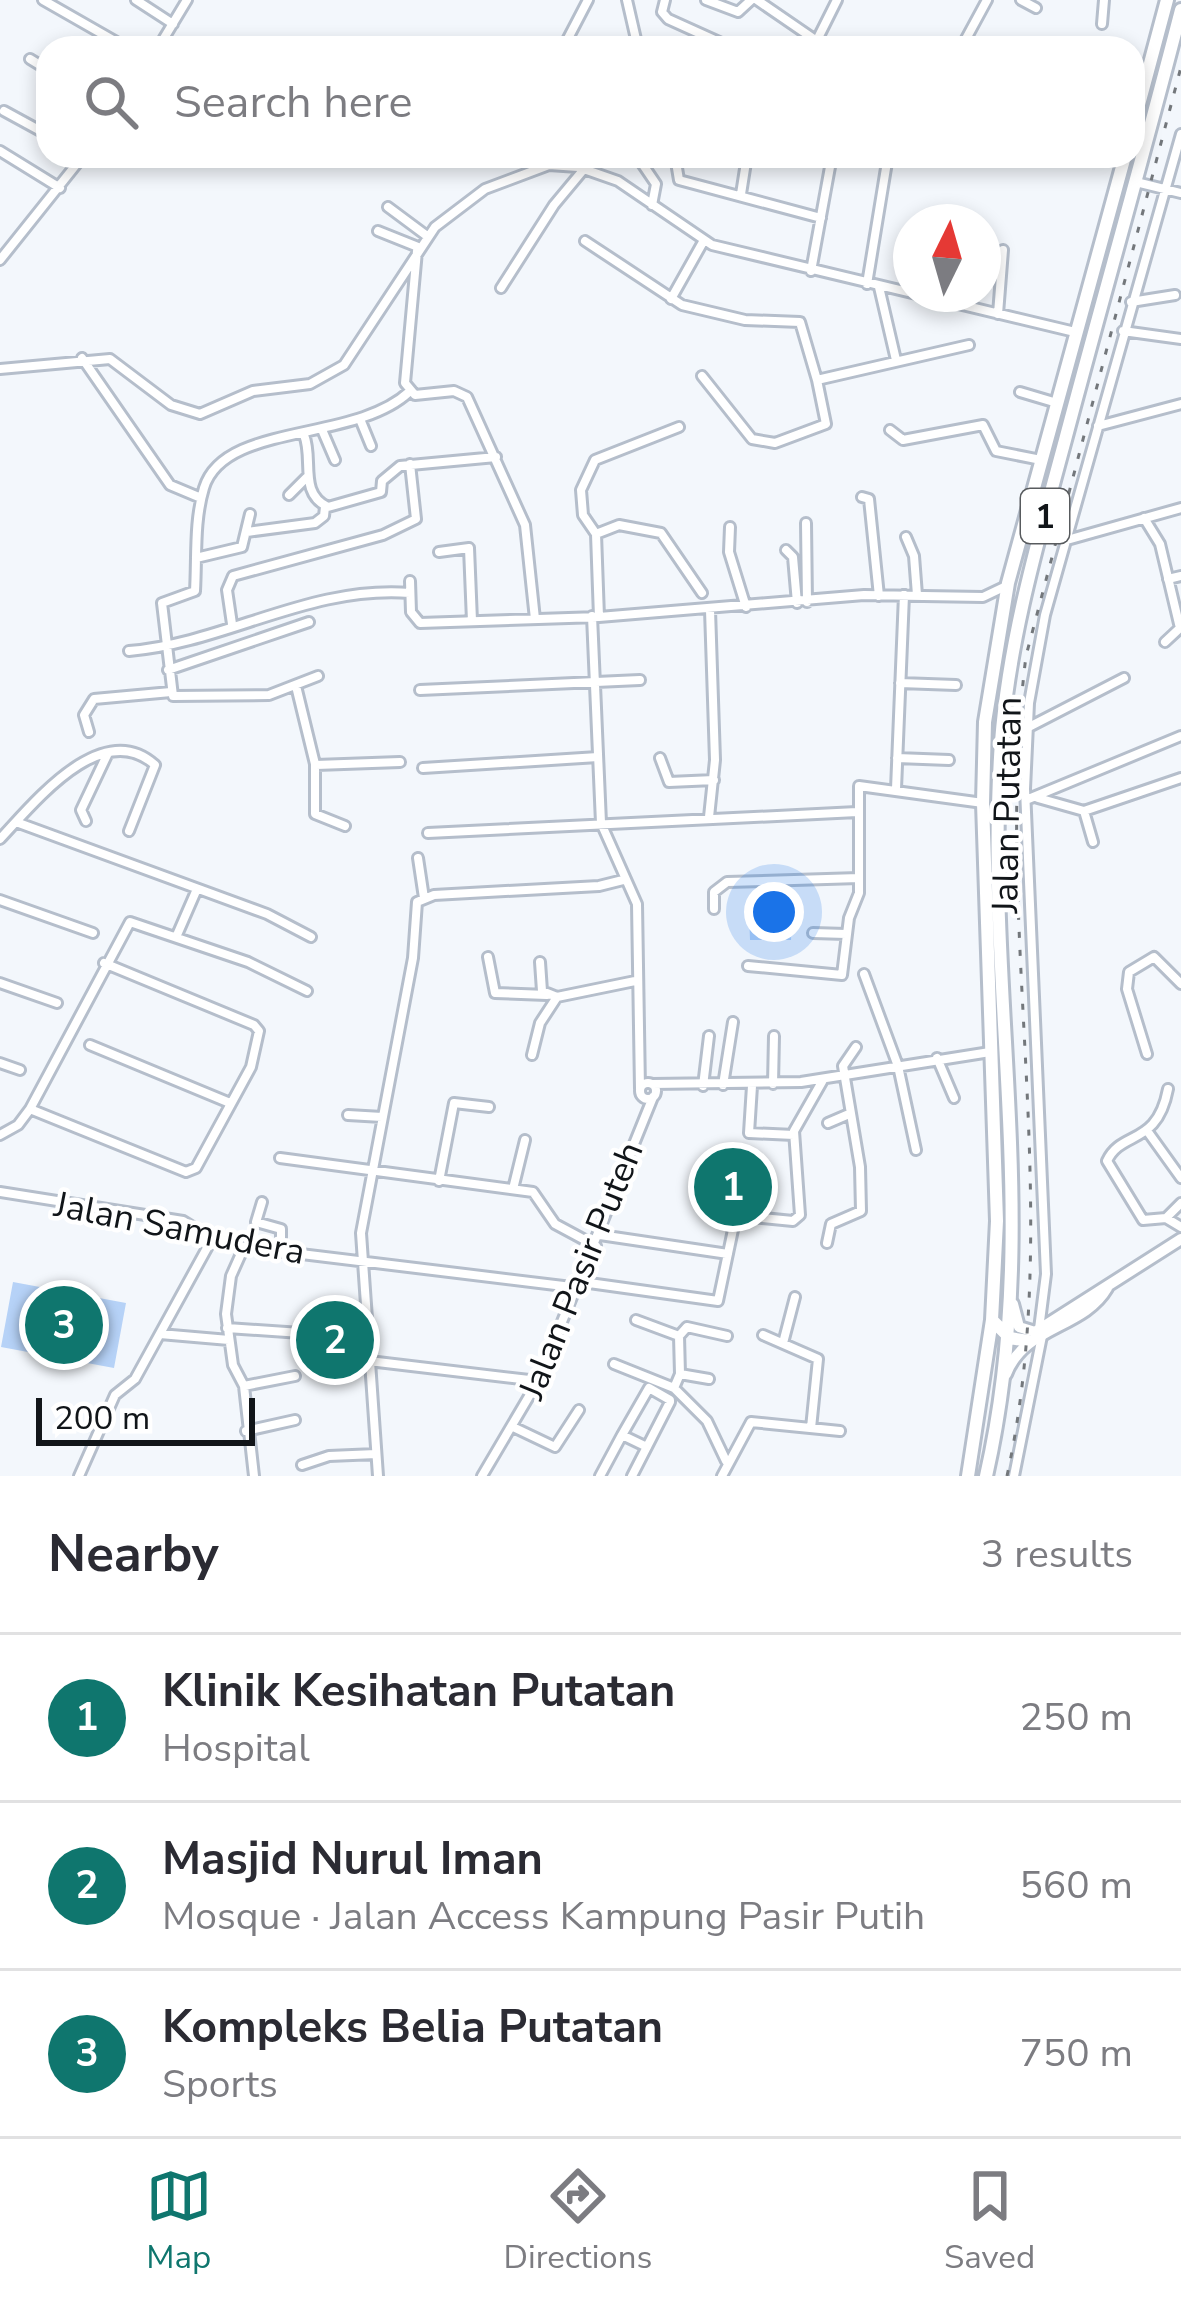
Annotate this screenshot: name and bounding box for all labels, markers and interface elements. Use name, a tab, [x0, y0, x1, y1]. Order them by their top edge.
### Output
search box	[36, 36, 1145, 168]
icon: search	[78, 69, 144, 135]
text: Search here	[174, 72, 413, 133]
north arrow	[893, 204, 1001, 312]
road number: 1	[1021, 489, 1069, 543]
street label: Jalan Putatan	[981, 696, 1034, 915]
your location	[744, 882, 804, 942]
street label: Jalan Pasir Puteh	[507, 1134, 655, 1408]
pin: 1	[694, 1142, 772, 1232]
street label: Jalan Samudera	[49, 1180, 309, 1277]
pin: 3	[25, 1280, 103, 1370]
pin: 2	[296, 1295, 374, 1385]
scale bar	[36, 1392, 255, 1445]
text: 200 m	[54, 1396, 150, 1441]
text: Nearby	[48, 1519, 219, 1589]
text: 3 results	[981, 1528, 1133, 1581]
text: Klinik Kesihatan Putatan	[162, 1661, 675, 1722]
text: 1	[75, 1691, 99, 1744]
text: 250 m	[1019, 1691, 1133, 1744]
text: Hospital	[162, 1722, 310, 1775]
text: Masjid Nurul Iman	[162, 1829, 543, 1890]
text: 2	[75, 1859, 99, 1912]
text: 560 m	[1019, 1859, 1133, 1912]
text: Mosque · Jalan Access Kampung Pasir Putih	[162, 1890, 925, 1943]
text: Kompleks Belia Putatan	[162, 1997, 663, 2058]
text: 3	[75, 2027, 99, 2080]
text: 750 m	[1019, 2027, 1133, 2080]
text: Sports	[162, 2058, 278, 2111]
tab: Map	[146, 2163, 212, 2280]
tab: Directions	[504, 2163, 652, 2280]
tab: Saved	[944, 2163, 1035, 2280]

